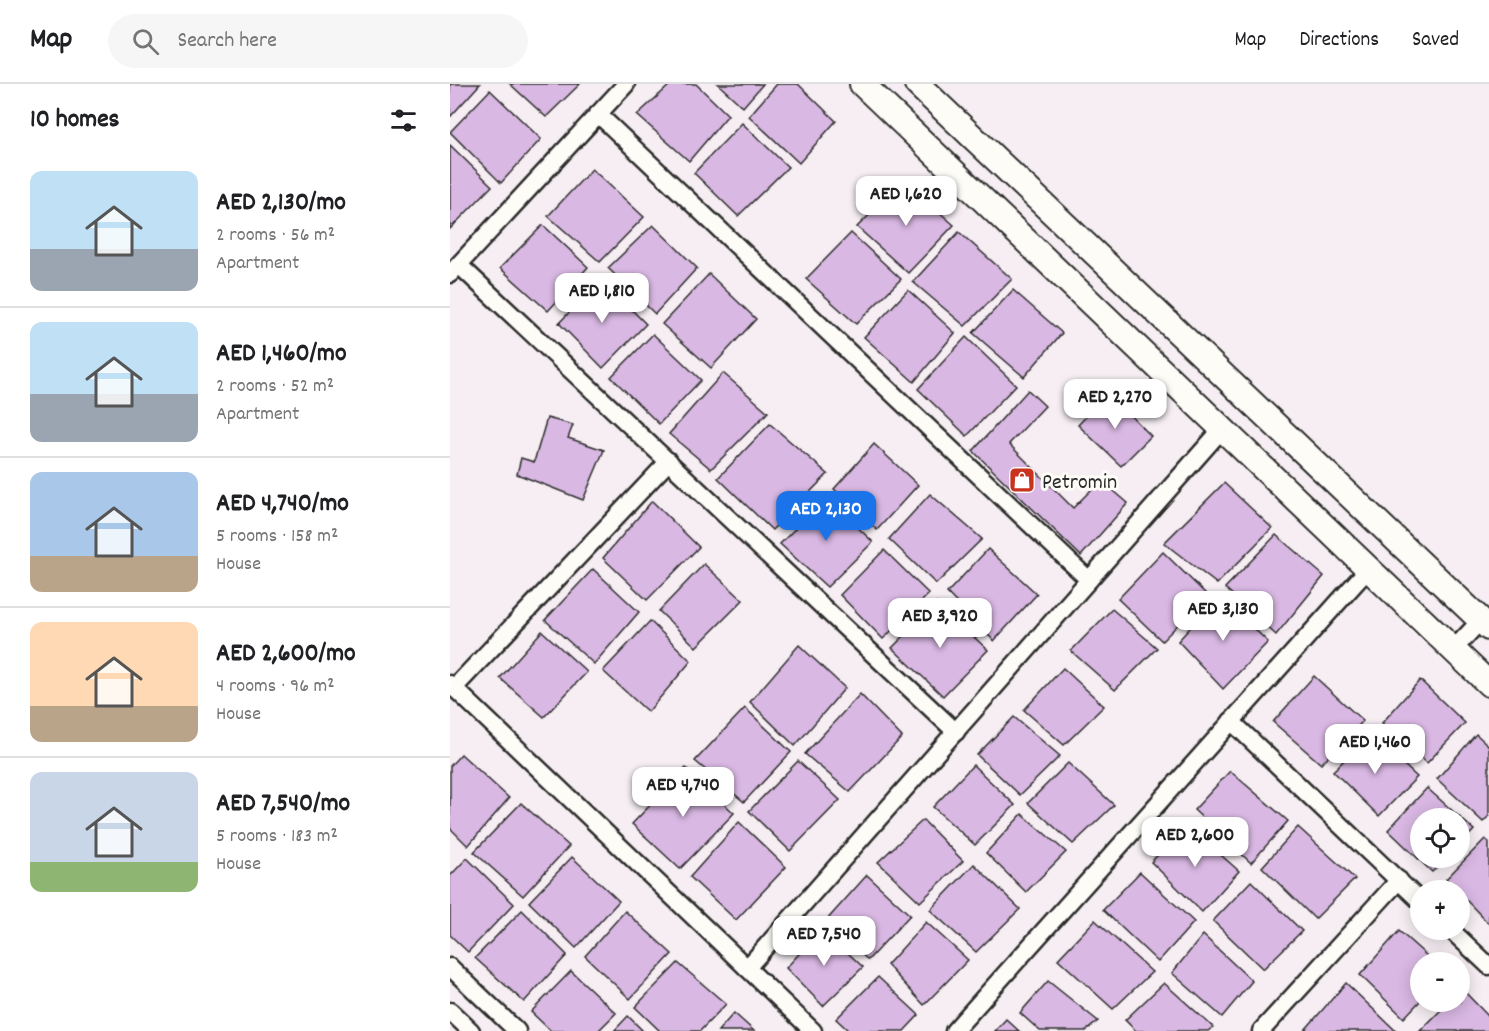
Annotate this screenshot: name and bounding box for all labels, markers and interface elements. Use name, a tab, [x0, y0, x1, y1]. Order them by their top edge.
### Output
search box	[108, 14, 528, 68]
text: Map	[30, 21, 72, 61]
icon: search	[129, 25, 162, 58]
text: Search here	[177, 26, 277, 57]
text: Map	[1235, 26, 1266, 56]
text: Directions	[1299, 26, 1379, 56]
text: Saved	[1412, 26, 1459, 56]
text: 10 homes	[30, 102, 120, 139]
icon: filters	[387, 104, 420, 137]
pin: AED 1,620	[837, 176, 975, 227]
text: AED 1,620	[870, 181, 942, 209]
text: AED 2,130/mo	[216, 185, 346, 222]
icon: home	[78, 195, 150, 267]
text: 2 rooms · 56 m²	[216, 222, 335, 250]
text: Apartment	[216, 250, 299, 278]
pin: AED 1,810	[533, 273, 671, 324]
text: AED 1,810	[569, 278, 635, 306]
text: AED 1,460/mo	[216, 336, 347, 373]
icon: home	[78, 346, 150, 418]
text: 2 rooms · 52 m²	[216, 373, 334, 401]
pin: AED 2,270	[1046, 379, 1184, 430]
text: AED 2,270	[1078, 384, 1152, 412]
text: Apartment	[216, 401, 299, 429]
shop icon: Petromin	[1007, 465, 1037, 495]
place label: Petromin	[1042, 468, 1117, 499]
text: AED 4,740/mo	[216, 486, 349, 523]
pin: AED 2,130	[757, 491, 895, 542]
icon: home	[78, 496, 150, 568]
text: AED 2,130	[790, 496, 862, 524]
text: 5 rooms · 158 m²	[216, 523, 338, 551]
text: House	[216, 551, 261, 579]
pin: AED 3,130	[1154, 591, 1292, 642]
text: AED 3,130	[1187, 596, 1259, 624]
pin: AED 3,920	[871, 598, 1009, 649]
text: AED 3,920	[902, 603, 978, 631]
text: AED 2,600/mo	[216, 636, 356, 673]
icon: home	[78, 646, 150, 718]
text: 4 rooms · 96 m²	[216, 673, 335, 701]
text: House	[216, 701, 261, 729]
pin: AED 1,460	[1306, 724, 1444, 775]
text: AED 1,460	[1339, 729, 1411, 757]
pin: AED 4,740	[614, 767, 752, 818]
text: AED 4,740	[646, 772, 720, 800]
text: AED 7,540/mo	[216, 786, 350, 823]
icon: home	[78, 796, 150, 868]
map controls	[1410, 808, 1470, 1012]
button: locate	[1410, 808, 1470, 868]
pin: AED 2,600	[1126, 817, 1264, 868]
text: AED 2,600	[1155, 822, 1235, 850]
text: 5 rooms · 183 m²	[216, 823, 338, 851]
text: House	[216, 851, 261, 879]
button: +	[1410, 880, 1470, 940]
pin: AED 7,540	[755, 916, 893, 967]
text: AED 7,540	[787, 921, 861, 949]
button: −	[1410, 952, 1470, 1012]

